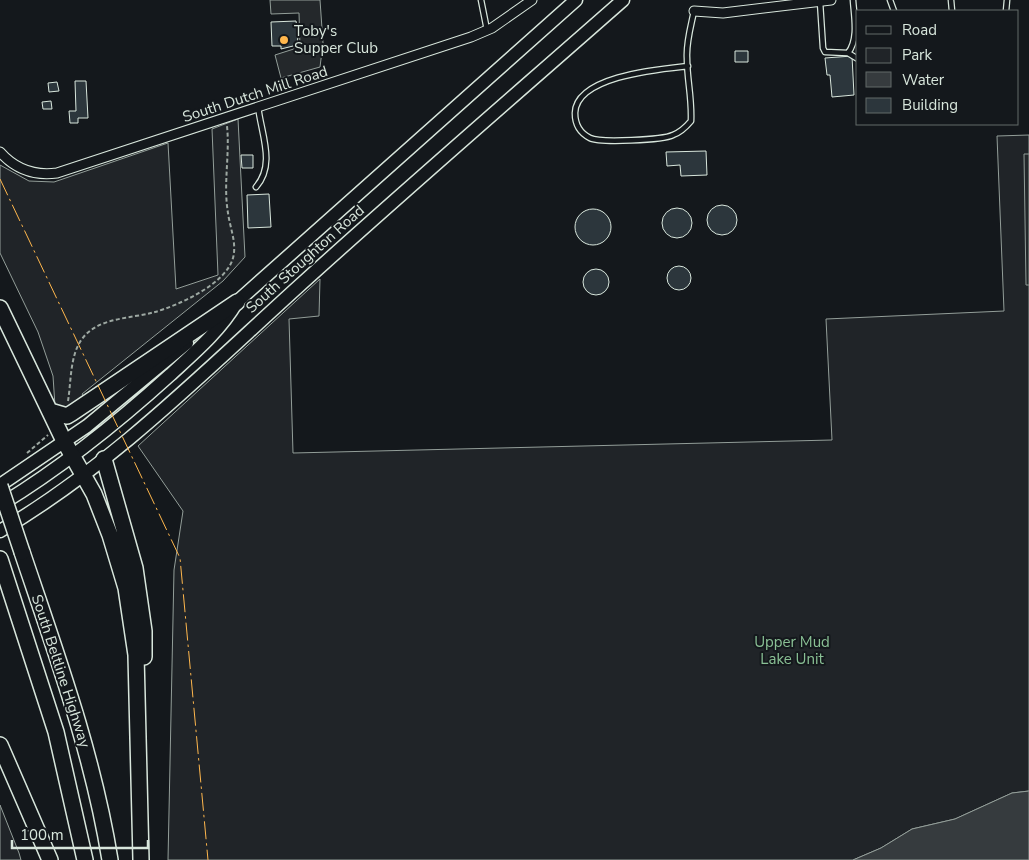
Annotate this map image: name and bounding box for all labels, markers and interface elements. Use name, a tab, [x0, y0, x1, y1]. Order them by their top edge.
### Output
legend	[856, 10, 1019, 125]
text: Road	[902, 20, 937, 40]
place label: Toby's Supper Club	[294, 21, 378, 58]
marker: Toby's Supper Club	[278, 34, 290, 46]
text: Park	[902, 45, 932, 65]
street label: South Dutch Mill Road	[180, 61, 330, 127]
text: Water	[902, 70, 945, 90]
text: Building	[902, 95, 958, 115]
street label: South Stoughton Road	[242, 200, 368, 318]
street label: South Beltline Highway	[27, 592, 95, 750]
park label: Upper Mud Lake Unit	[754, 632, 830, 669]
scale bar	[12, 818, 149, 850]
text: 100 m	[20, 825, 64, 845]

